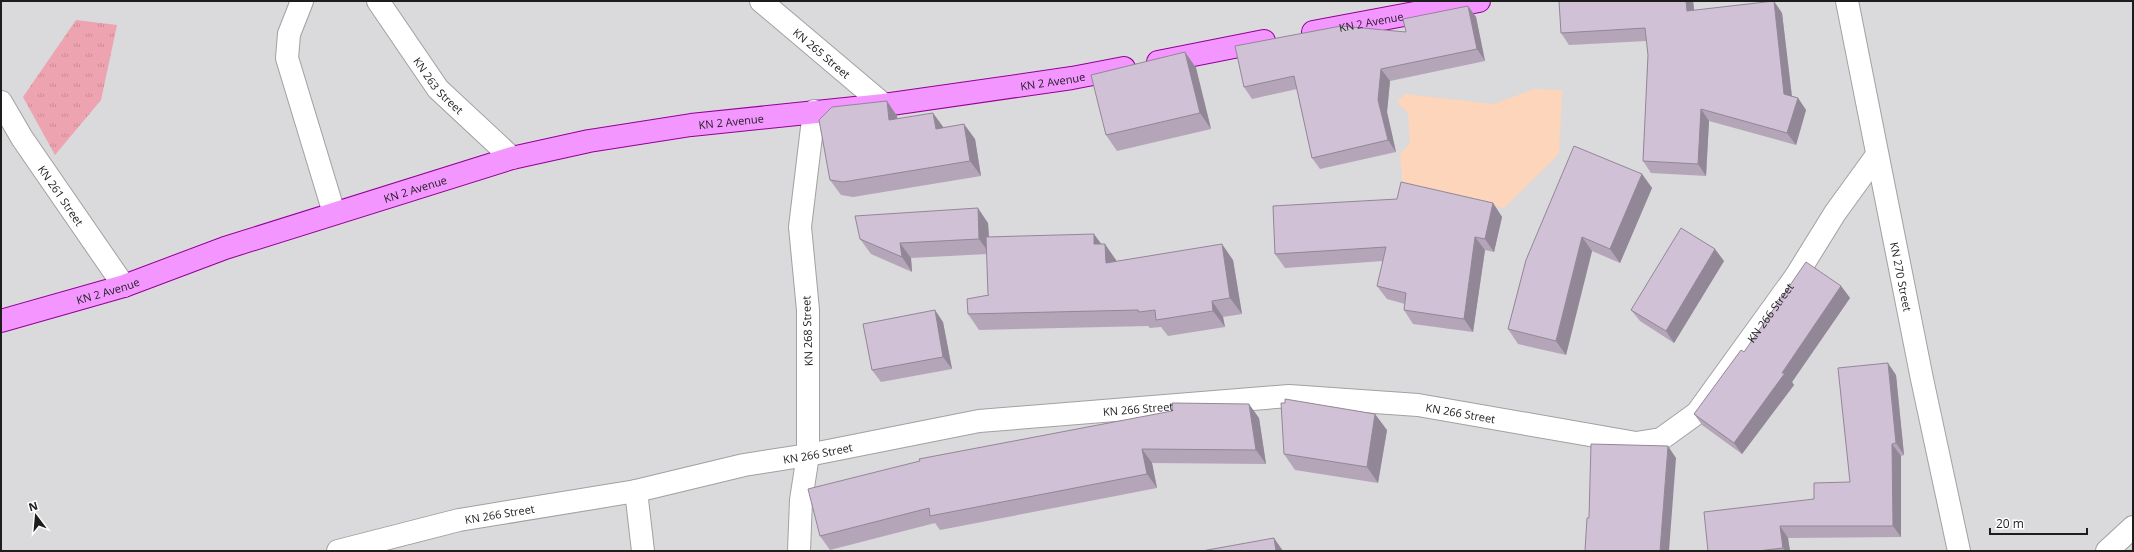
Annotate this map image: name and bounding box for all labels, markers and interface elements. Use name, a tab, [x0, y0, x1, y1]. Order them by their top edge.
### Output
street label: KN 2 Avenue	[1337, 8, 1405, 35]
street label: KN 265 Street	[790, 24, 854, 81]
street label: KN 263 Street	[411, 54, 467, 117]
street label: KN 2 Avenue	[1019, 68, 1086, 93]
street label: KN 2 Avenue	[698, 110, 764, 132]
street label: KN 261 Street	[35, 162, 88, 228]
street label: KN 2 Avenue	[382, 171, 449, 205]
street label: KN 270 Street	[1887, 241, 1916, 313]
street label: KN 2 Avenue	[74, 273, 141, 307]
street label: KN 266 Street	[1743, 279, 1796, 345]
street label: KN 268 Street	[798, 296, 816, 366]
street label: KN 266 Street	[1102, 398, 1174, 418]
street label: KN 266 Street	[1425, 399, 1497, 426]
street label: KN 266 Street	[782, 439, 854, 466]
north arrow	[16, 496, 56, 536]
text: N	[27, 497, 39, 514]
street label: KN 266 Street	[464, 500, 536, 526]
scale bar	[1990, 510, 2087, 536]
text: 20 m	[1996, 515, 2024, 532]

